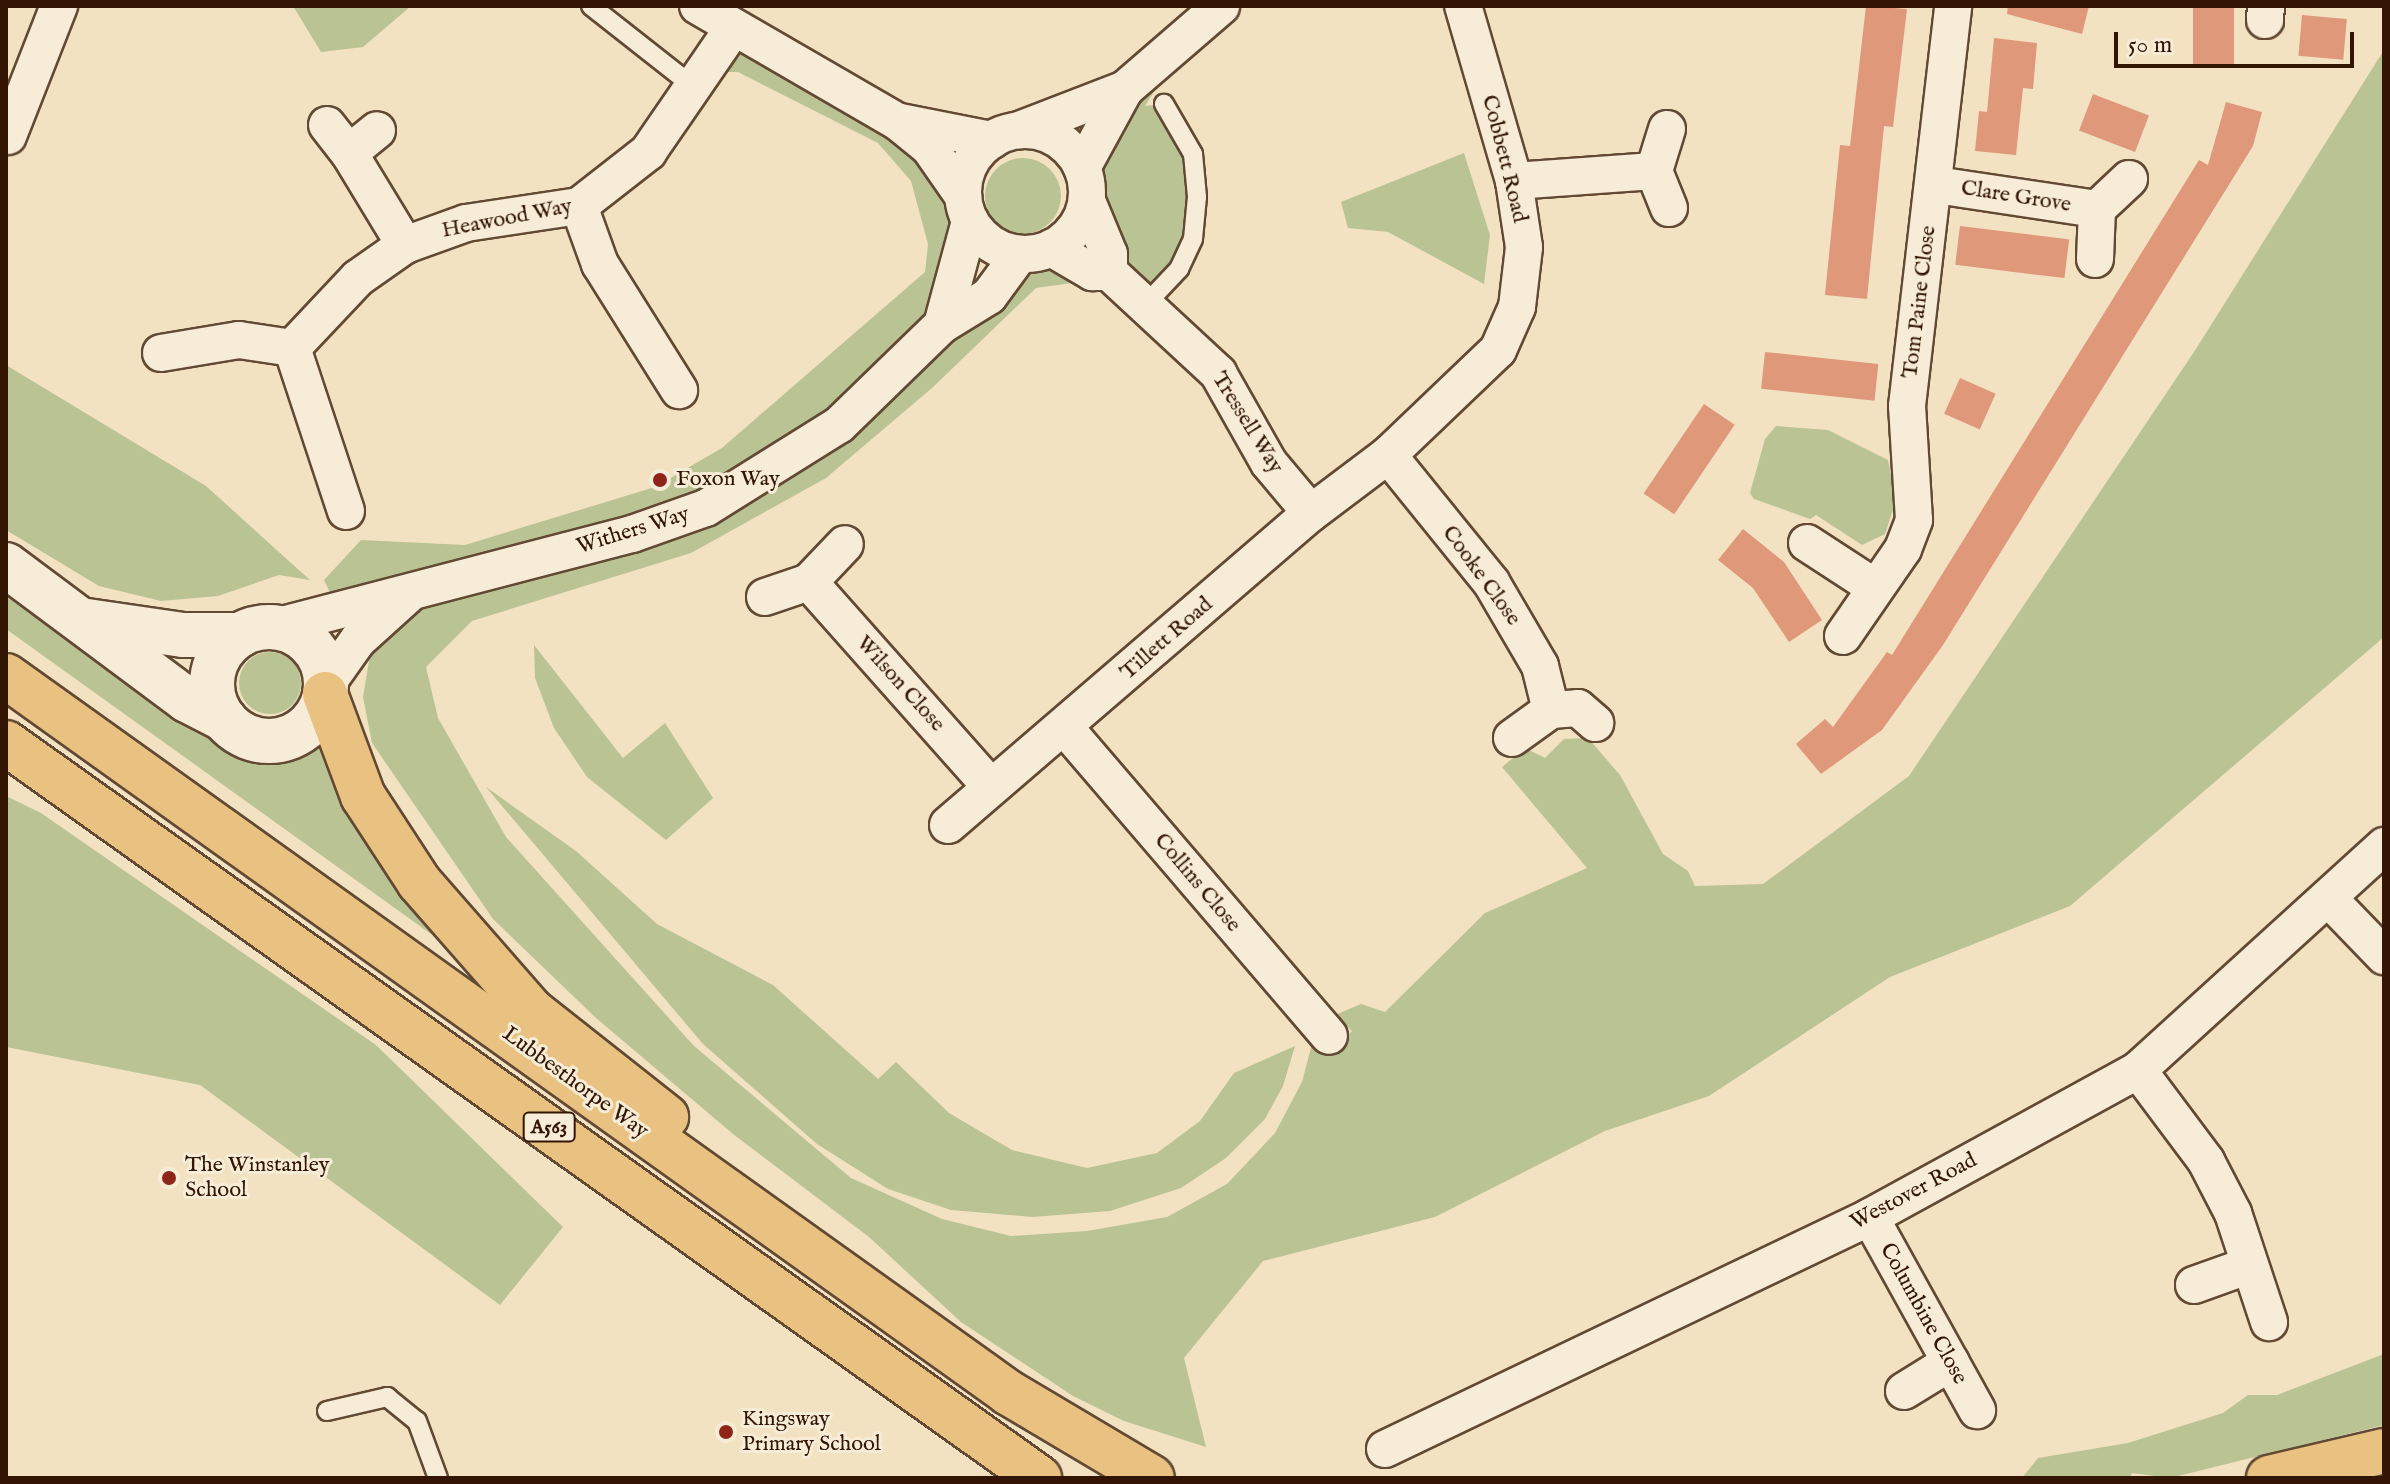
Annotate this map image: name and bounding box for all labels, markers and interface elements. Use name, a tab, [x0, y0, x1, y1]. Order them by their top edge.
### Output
scale bar	[2118, 16, 2358, 66]
text: 50 m	[2128, 30, 2172, 61]
street label: Cobbett Road	[1475, 92, 1533, 226]
street label: Clare Grove	[1959, 175, 2073, 219]
street label: Heawood Way	[440, 193, 574, 245]
street label: Tom Paine Close	[1898, 224, 1942, 380]
street label: Tressell Way	[1205, 367, 1289, 479]
place label: Foxon Way	[676, 467, 780, 493]
marker: Foxon Way	[651, 471, 669, 489]
street label: Withers Way	[573, 501, 693, 561]
street label: Cooke Close	[1436, 521, 1526, 631]
street label: Tillett Road	[1115, 592, 1219, 686]
street label: Wilson Close	[850, 630, 950, 738]
street label: Collins Close	[1148, 828, 1246, 938]
street label: Lubbesthorpe Way	[497, 1021, 653, 1145]
road number: A563	[521, 1111, 577, 1143]
street label: Westover Road	[1846, 1148, 1982, 1236]
place label: The Winstanley School	[185, 1152, 330, 1204]
marker: The Winstanley School	[160, 1169, 178, 1187]
street label: Columbine Close	[1873, 1239, 1973, 1389]
place label: Kingsway Primary School	[742, 1406, 881, 1458]
marker: Kingsway Primary School	[717, 1423, 735, 1441]

